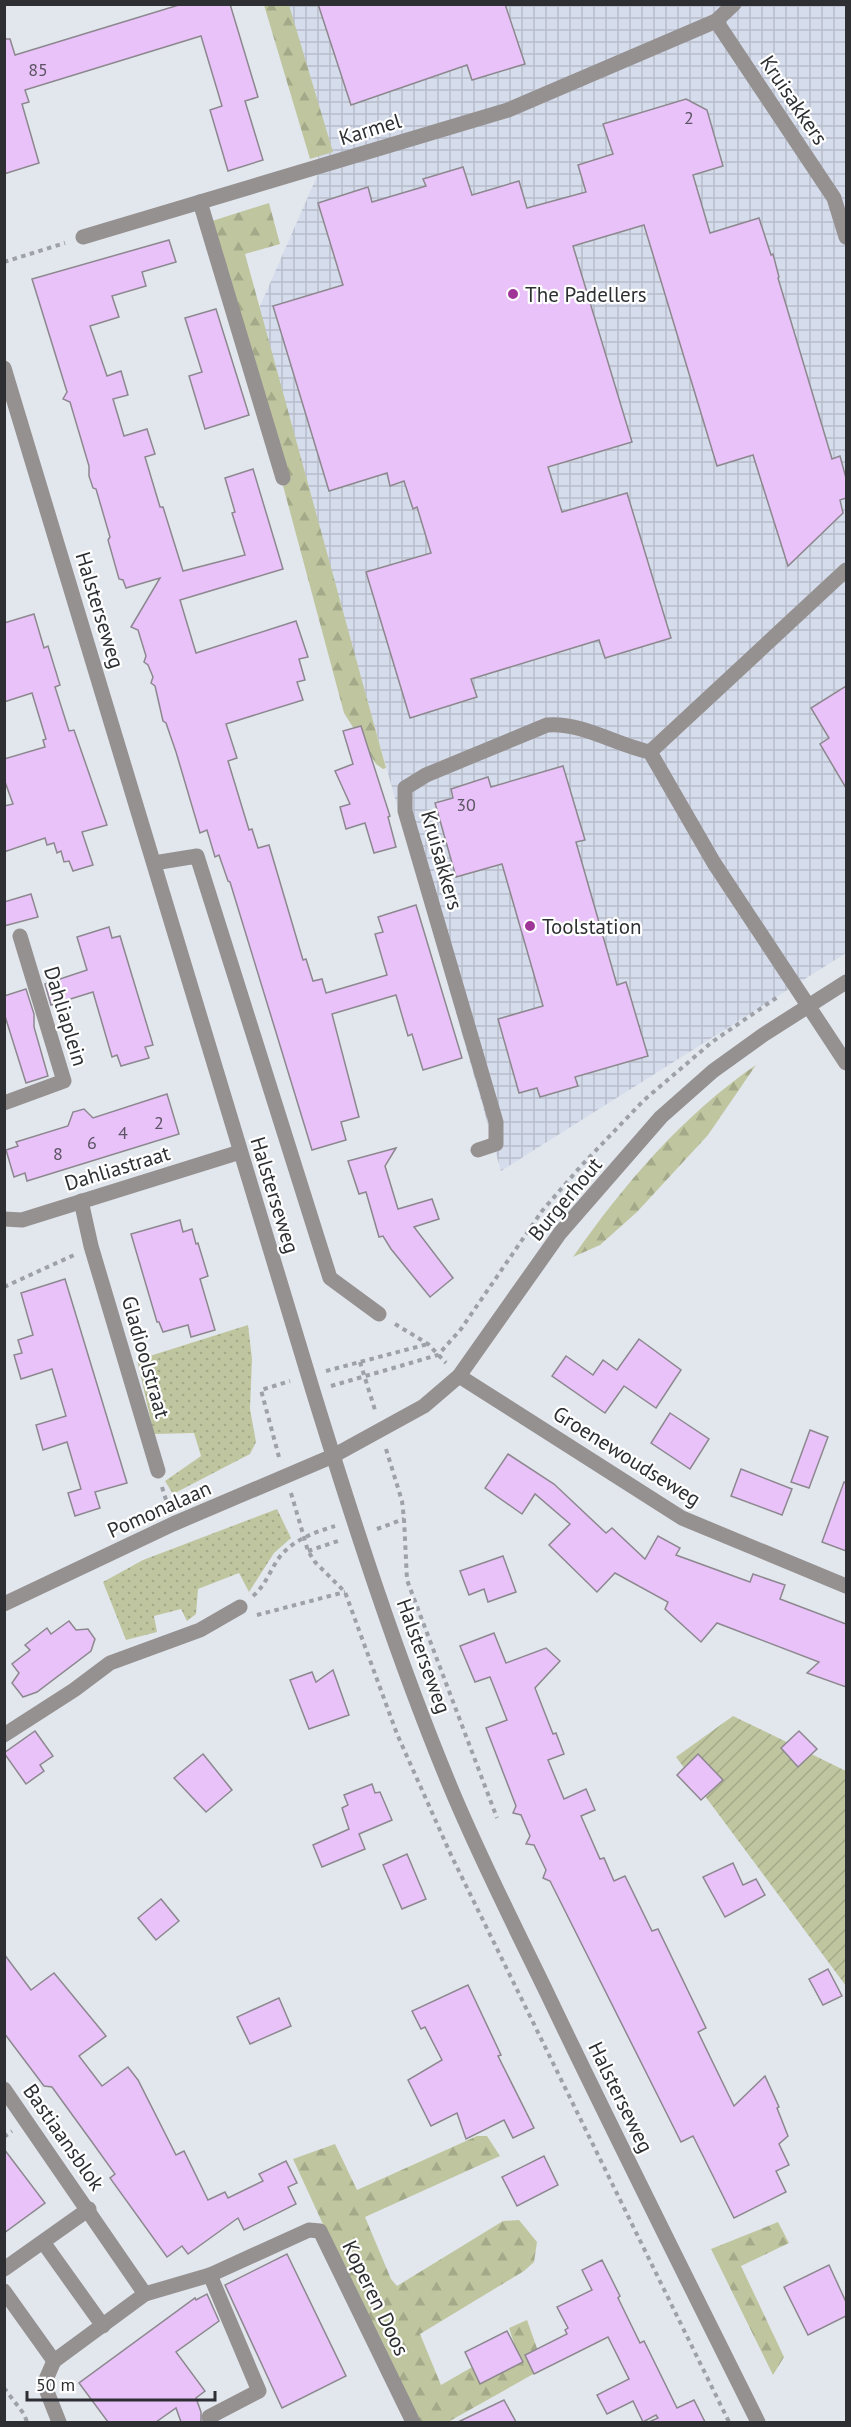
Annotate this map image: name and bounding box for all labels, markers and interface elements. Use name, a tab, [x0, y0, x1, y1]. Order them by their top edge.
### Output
street label: Kruisakkers	[754, 50, 834, 150]
house number: 85	[28, 58, 48, 81]
house number: 2	[684, 106, 694, 129]
street label: Karmel	[336, 107, 404, 151]
place label: The Padellers	[525, 281, 647, 308]
marker: The Padellers	[506, 287, 520, 301]
street label: Halsterseweg	[69, 548, 131, 672]
house number: 30	[456, 793, 476, 816]
street label: Kruisakkers	[415, 807, 469, 913]
place label: Toolstation	[542, 913, 641, 940]
marker: Toolstation	[523, 919, 537, 933]
street label: Dahliaplein	[38, 963, 94, 1069]
house number: 2	[154, 1111, 164, 1134]
house number: 4	[118, 1121, 128, 1144]
house number: 6	[87, 1131, 97, 1154]
street label: Halsterseweg	[244, 1133, 306, 1257]
street label: Dahliastraat	[61, 1139, 173, 1197]
house number: 8	[53, 1142, 63, 1165]
street label: Burgerhout	[522, 1152, 608, 1246]
street label: Gladioolstraat	[116, 1293, 176, 1421]
street label: Groenewoudseweg	[548, 1400, 706, 1512]
street label: Pomonalaan	[103, 1474, 215, 1544]
street label: Halsterseweg	[391, 1595, 457, 1717]
street label: Halsterseweg	[582, 2037, 660, 2157]
street label: Bastiaansblok	[17, 2078, 111, 2196]
street label: Koperen Doos	[336, 2236, 416, 2360]
scale bar	[27, 2364, 214, 2402]
text: 50 m	[36, 2373, 75, 2396]

